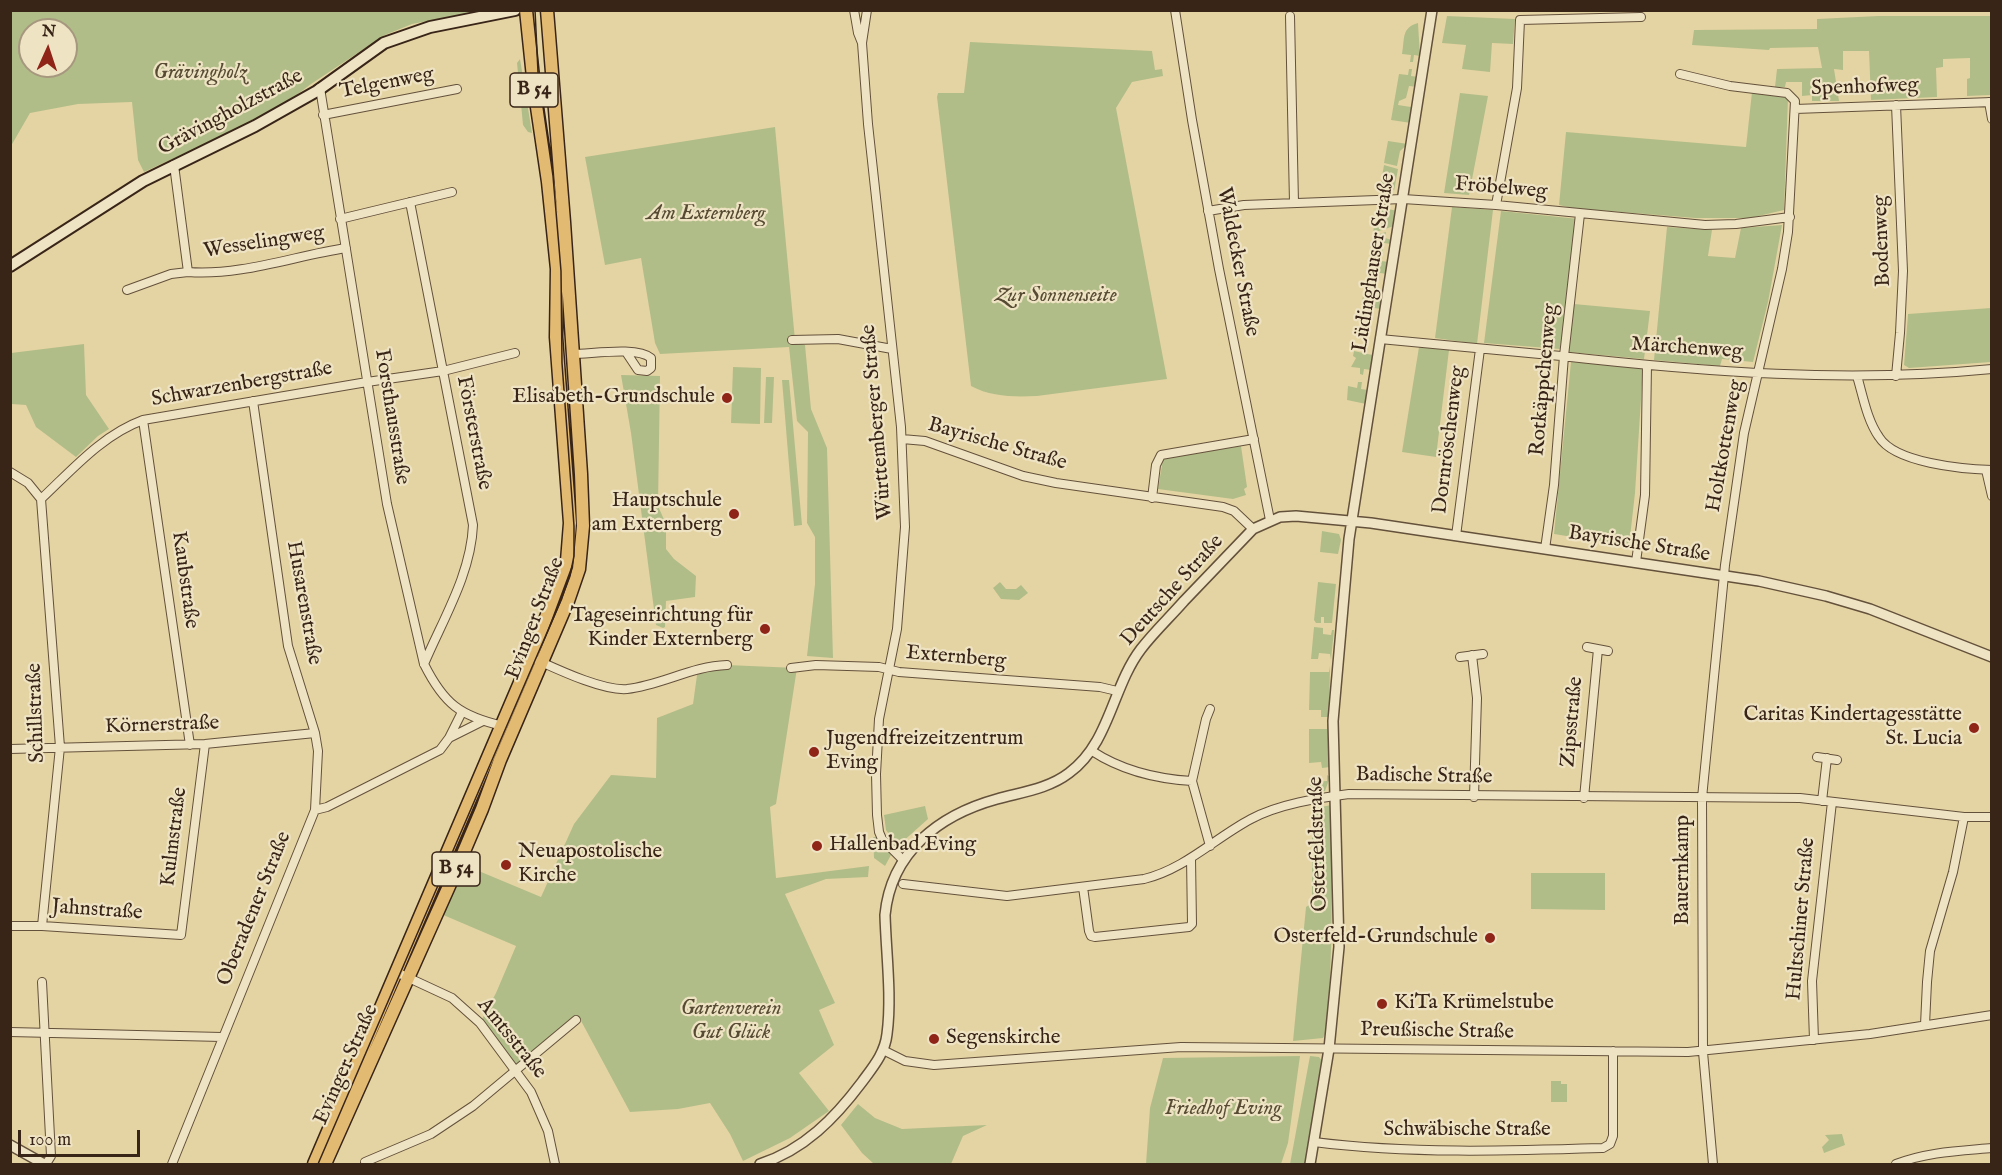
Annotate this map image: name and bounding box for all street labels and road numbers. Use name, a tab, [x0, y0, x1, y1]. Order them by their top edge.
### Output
street label: Telgenweg	[338, 63, 436, 105]
street label: Grävingholzstraße	[154, 64, 308, 162]
road number: B 54	[510, 73, 558, 107]
street label: Spenhofweg	[1811, 74, 1919, 102]
street label: Lüdinghauser Straße	[1348, 172, 1402, 354]
street label: Fröbelweg	[1454, 172, 1548, 206]
street label: Waldecker Straße	[1210, 185, 1264, 339]
street label: Bodenweg	[1869, 195, 1897, 287]
street label: Wesselingweg	[202, 221, 326, 265]
street label: Rotkäppchenweg	[1526, 303, 1564, 457]
street label: Württemberger Straße	[857, 323, 899, 521]
street label: Märchenweg	[1630, 333, 1744, 365]
street label: Forsthausstraße	[368, 347, 414, 487]
street label: Schwarzenbergstraße	[149, 357, 335, 413]
street label: Dornröschenweg	[1428, 365, 1472, 515]
street label: Försterstraße	[450, 374, 496, 492]
street label: Holtkottenweg	[1702, 378, 1750, 514]
street label: Bayrische Straße	[925, 413, 1069, 477]
street label: Bayrische Straße	[1566, 521, 1712, 569]
street label: Kaubstraße	[165, 530, 203, 630]
street label: Deutsche Straße	[1116, 530, 1230, 652]
street label: Husarenstraße	[280, 539, 326, 667]
street label: Evinger Straße	[501, 554, 571, 684]
street label: Externberg	[905, 641, 1007, 675]
street label: Schillstraße	[23, 663, 51, 763]
street label: Zipsstraße	[1556, 676, 1590, 768]
street label: Körnerstraße	[104, 711, 220, 741]
street label: Badische Straße	[1355, 763, 1493, 791]
street label: Osterfeldstraße	[1304, 776, 1334, 912]
street label: Kulmstraße	[156, 786, 194, 888]
street label: Bauernkamp	[1671, 815, 1697, 925]
street label: Oberadener Straße	[213, 828, 297, 990]
street label: Hultschiner Straße	[1782, 837, 1822, 1001]
road number: B 54	[432, 852, 480, 886]
street label: Jahnstraße	[51, 895, 143, 927]
street label: Amtsstraße	[471, 993, 551, 1085]
street label: Evinger Straße	[309, 1001, 385, 1129]
street label: Preußische Straße	[1360, 1018, 1514, 1046]
street label: Schwäbische Straße	[1383, 1118, 1551, 1144]

